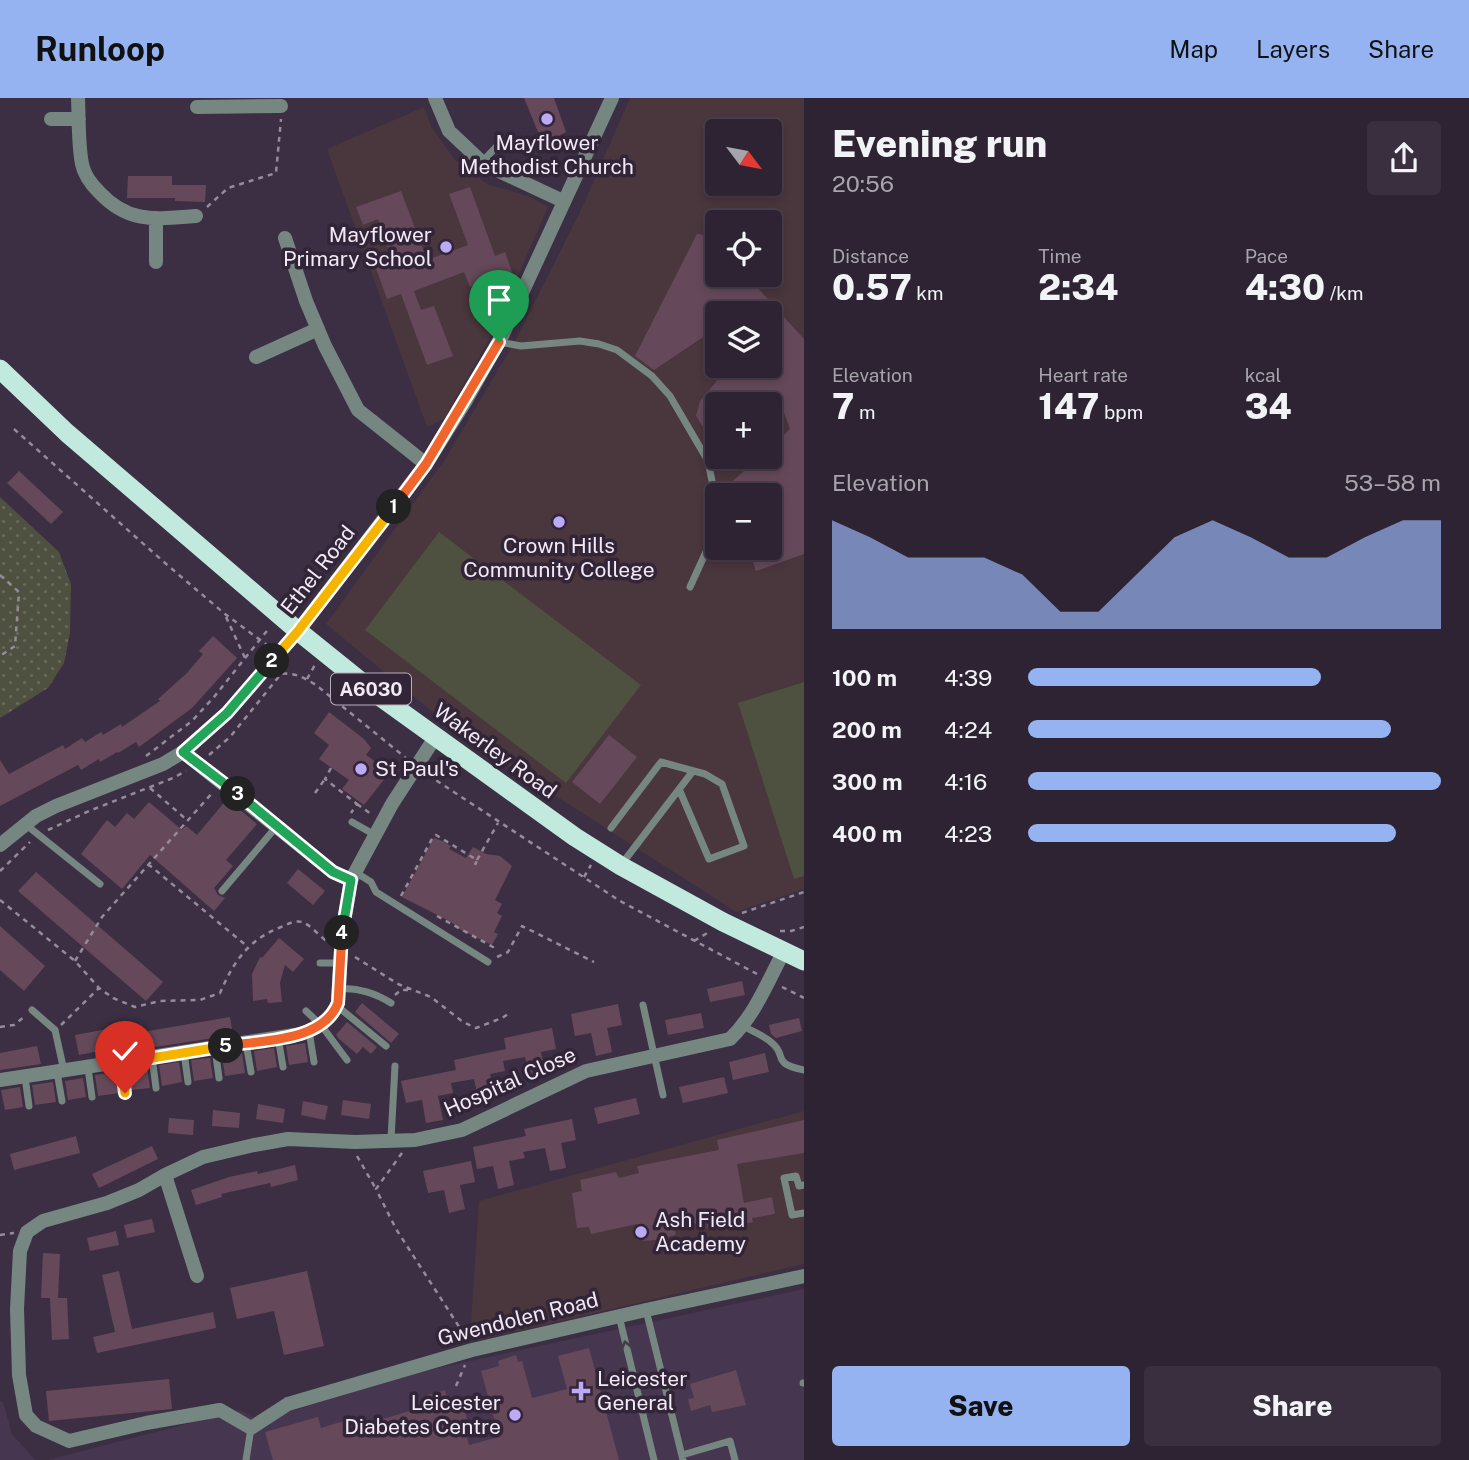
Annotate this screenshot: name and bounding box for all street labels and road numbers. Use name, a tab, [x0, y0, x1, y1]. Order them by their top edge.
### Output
street label: Ethel Road	[275, 520, 360, 619]
road number: A6030	[331, 674, 411, 704]
street label: Wakerley Road	[429, 698, 562, 804]
street label: Hospital Close	[440, 1041, 580, 1122]
street label: Gwendolen Road	[435, 1286, 601, 1351]

